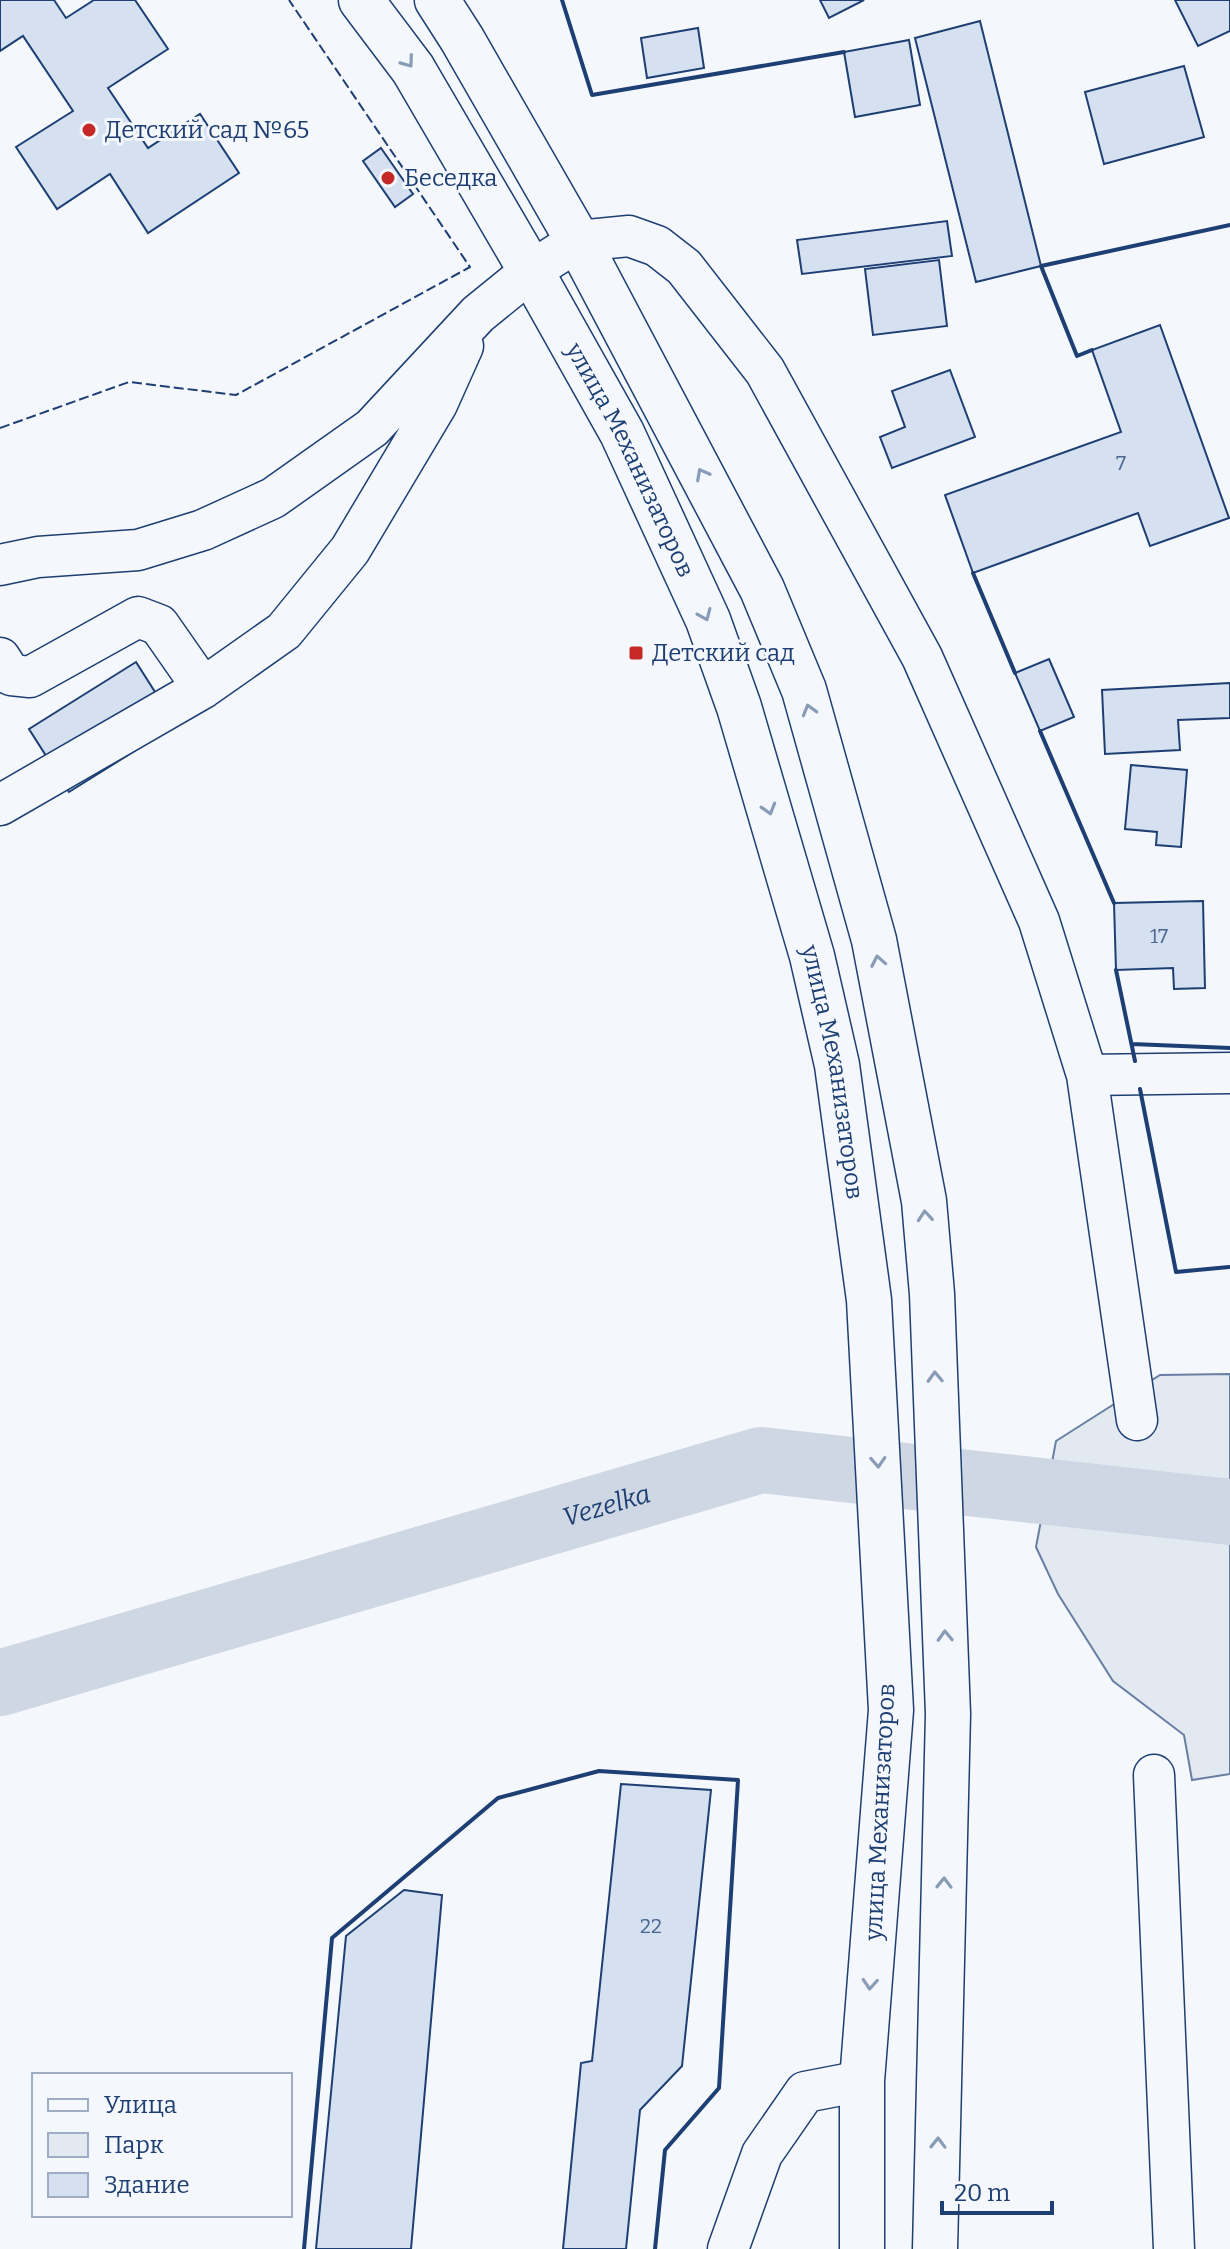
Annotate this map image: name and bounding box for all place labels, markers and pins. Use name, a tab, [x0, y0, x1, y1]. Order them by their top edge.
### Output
place label: Детский сад №65	[105, 116, 309, 144]
marker: Детский сад №65	[80, 121, 98, 139]
place label: Беседка	[404, 164, 498, 192]
marker: Беседка	[379, 169, 397, 187]
place label: Детский сад	[652, 639, 795, 667]
marker: Детский сад	[627, 644, 645, 662]

